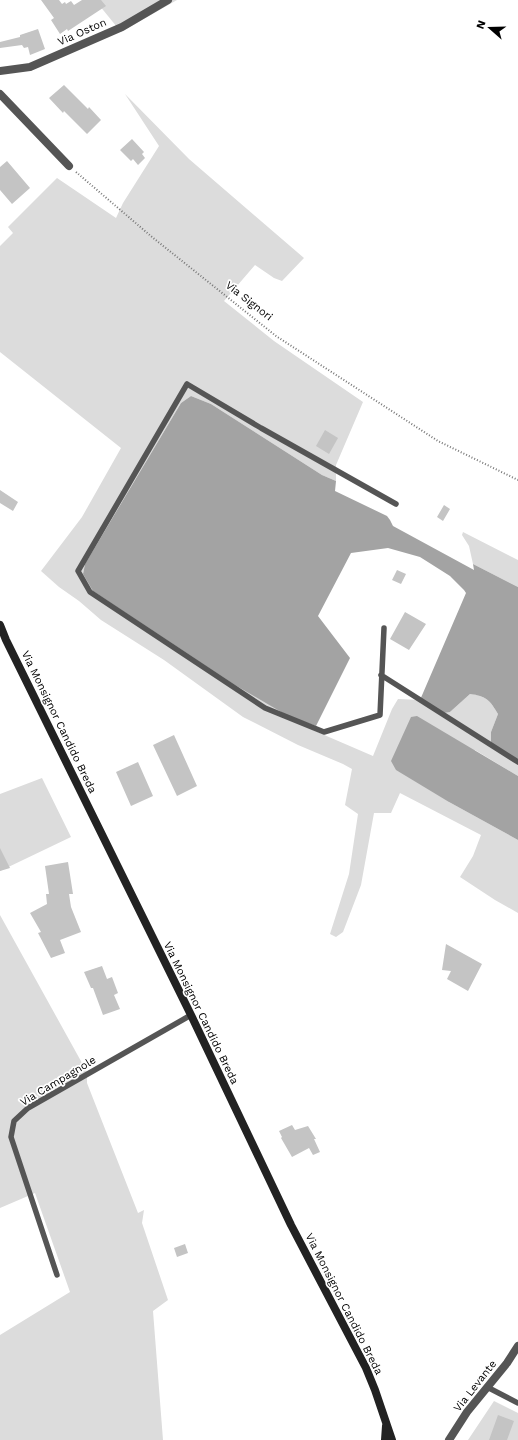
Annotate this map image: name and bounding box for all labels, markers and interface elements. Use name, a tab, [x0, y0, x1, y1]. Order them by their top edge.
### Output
north arrow	[470, 8, 510, 48]
street label: Via Oston	[56, 16, 108, 48]
text: N	[474, 19, 489, 31]
street label: Via Signori	[223, 279, 275, 324]
street label: Via Monsignor Candido Breda	[19, 649, 99, 795]
street label: Via Monsignor Candido Breda	[161, 940, 241, 1086]
street label: Via Campagnole	[18, 1053, 98, 1109]
street label: Via Monsignor Candido Breda	[303, 1231, 385, 1377]
street label: Via Levante	[451, 1358, 499, 1414]

